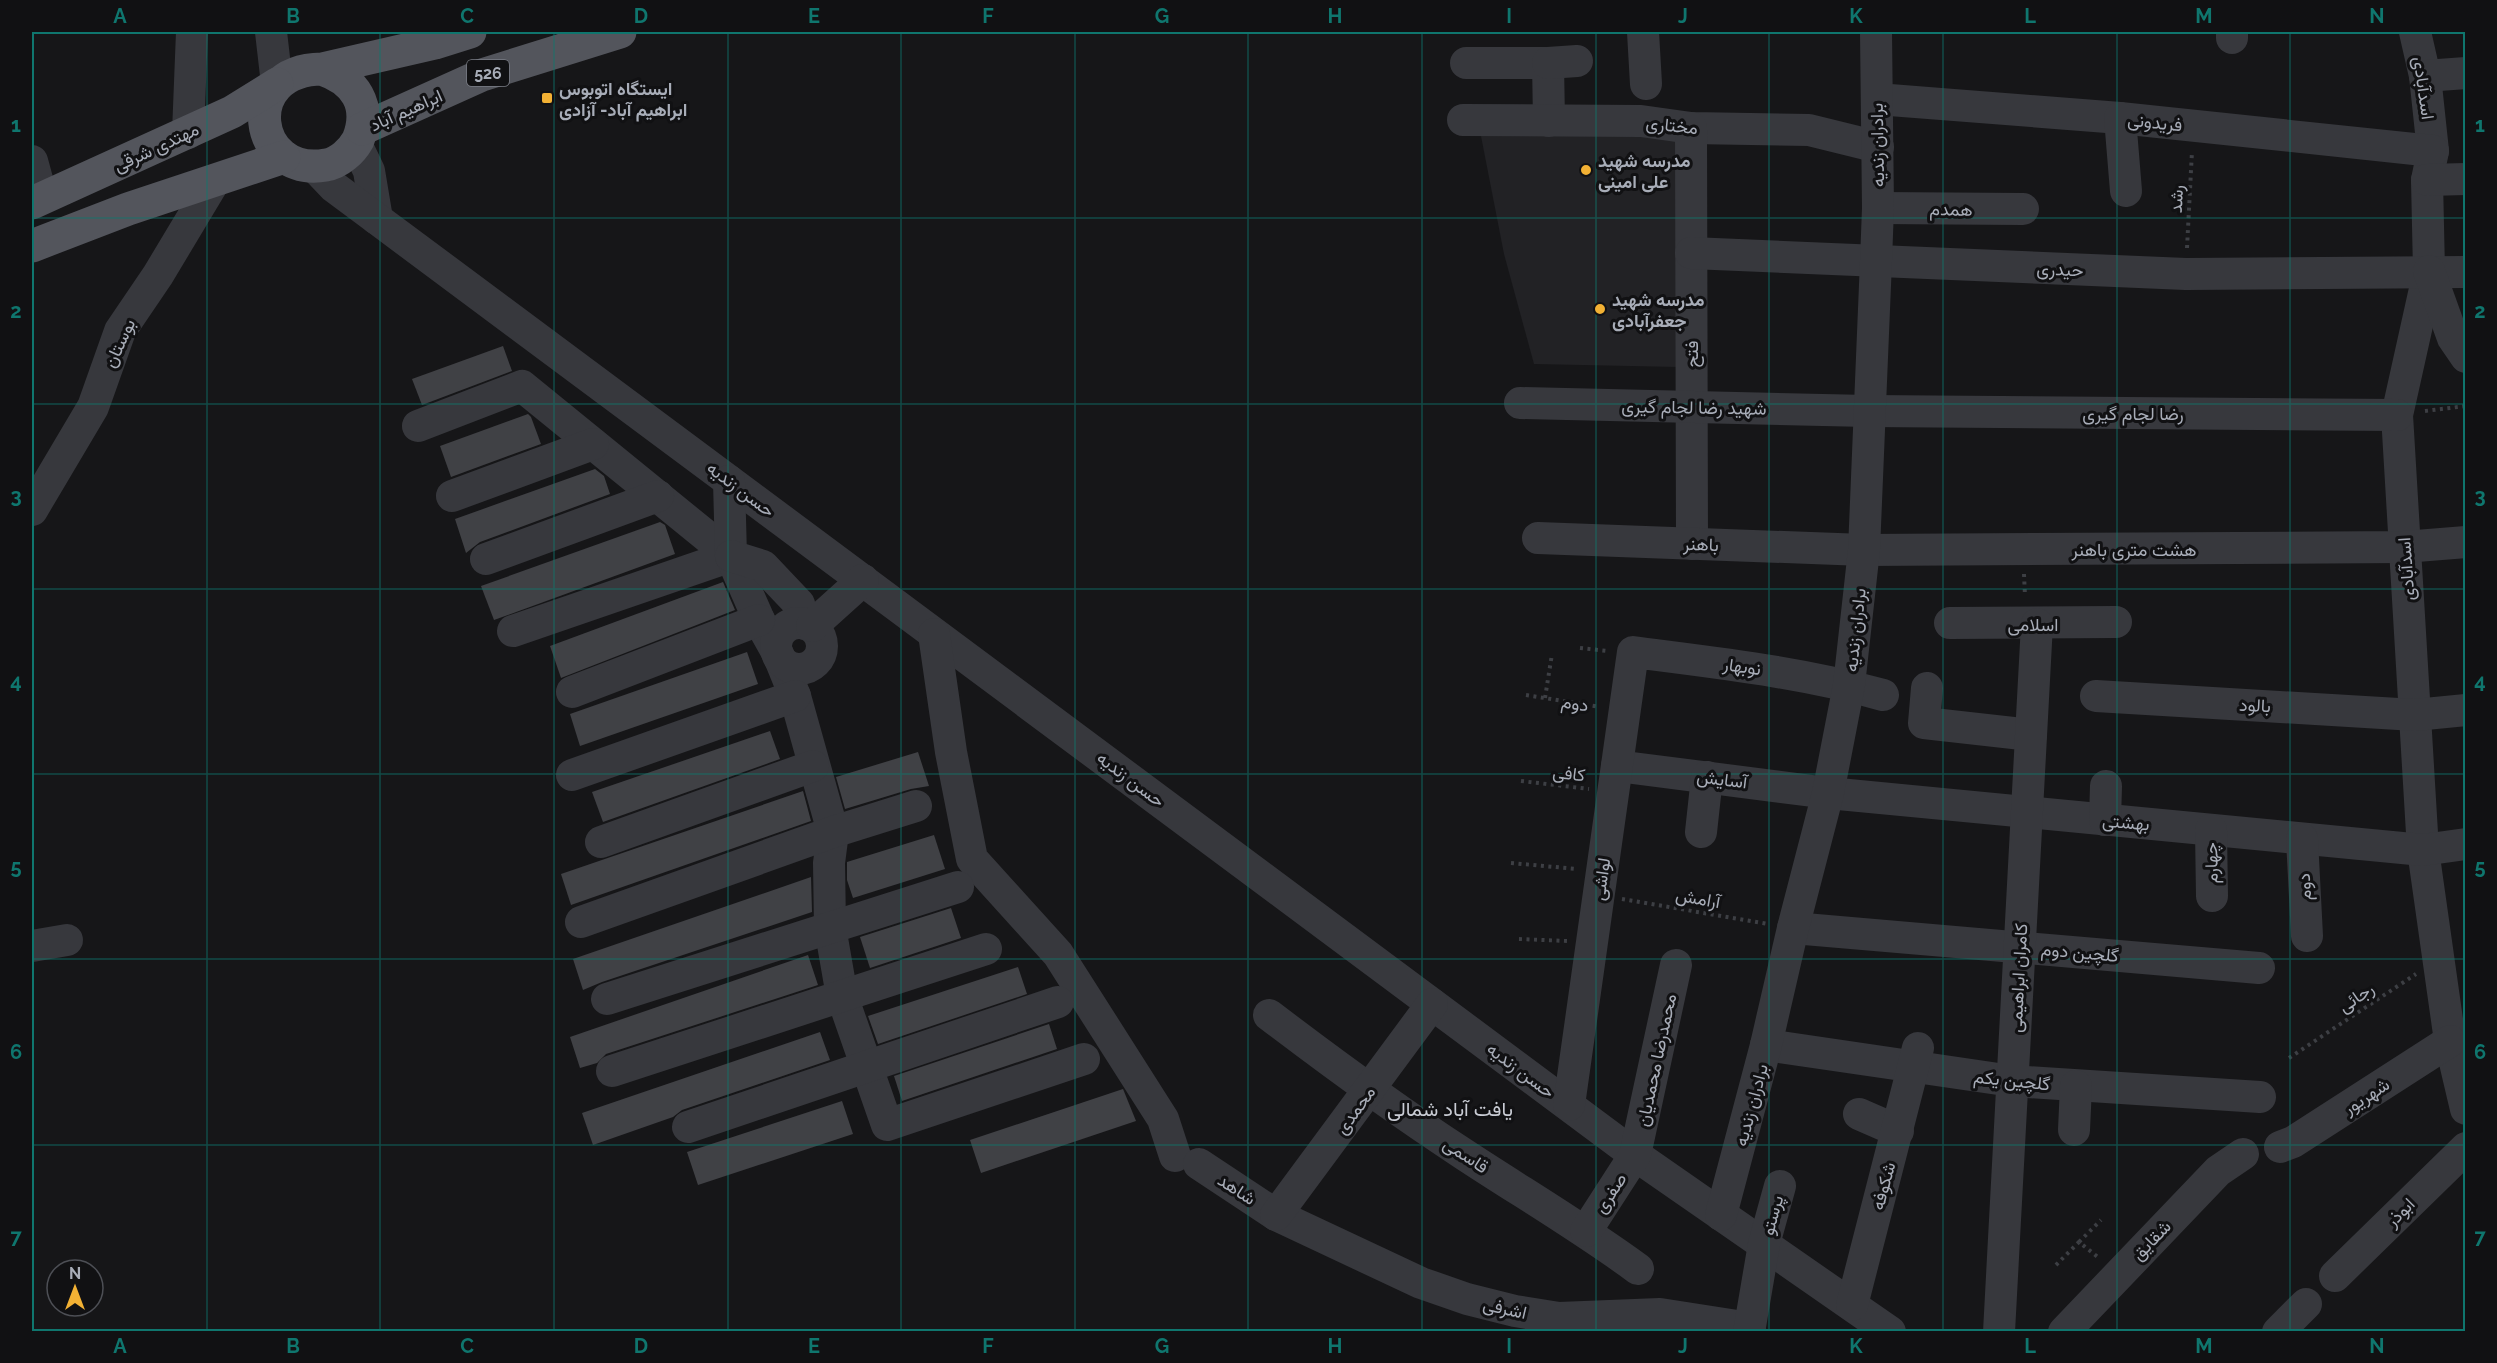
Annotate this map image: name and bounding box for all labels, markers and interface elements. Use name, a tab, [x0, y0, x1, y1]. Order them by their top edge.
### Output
text: A	[113, 4, 127, 28]
text: B	[286, 4, 300, 28]
text: C	[460, 4, 474, 28]
text: D	[634, 4, 648, 28]
text: E	[808, 4, 820, 28]
text: F	[982, 4, 994, 28]
text: G	[1155, 4, 1169, 28]
text: H	[1328, 4, 1342, 28]
text: I	[1506, 4, 1512, 28]
text: J	[1678, 4, 1688, 28]
text: K	[1849, 4, 1863, 28]
text: L	[2024, 4, 2036, 28]
text: M	[2195, 4, 2213, 28]
text: N	[2369, 4, 2385, 28]
street label: اسدآبادی	[2408, 55, 2439, 121]
road number: 526	[467, 60, 509, 86]
place label: ایستگاه اتوبوس ابراهیم آباد- آزادی	[559, 78, 687, 122]
street label: ابراهیم آباد	[366, 85, 446, 137]
marker: ایستگاه اتوبوس ابراهیم آباد- آزادی	[540, 91, 554, 105]
street label: برادران زندیه	[1866, 103, 1889, 187]
street label: فریدونی	[2126, 109, 2184, 136]
street label: مختاری	[1645, 112, 1699, 139]
text: 1	[11, 113, 21, 137]
text: 1	[2475, 113, 2485, 137]
street label: مهتدی شرقی	[110, 118, 202, 177]
place label: مدرسه شهید علی امینی	[1598, 150, 1691, 193]
marker: مدرسه شهید علی امینی	[1579, 163, 1593, 177]
street label: رشد	[2165, 184, 2188, 214]
street label: همدم	[1929, 198, 1973, 222]
street label: حیدری	[2036, 258, 2084, 281]
place label: مدرسه شهید جعفرآبادی	[1612, 289, 1705, 332]
text: 2	[10, 299, 22, 323]
text: 2	[2474, 299, 2486, 323]
marker: مدرسه شهید جعفرآبادی	[1593, 302, 1607, 316]
street label: بوستان	[99, 315, 140, 371]
street label: فتح	[1681, 340, 1704, 368]
street label: شهید رضا لجام گیری	[1621, 395, 1767, 421]
street label: رضا لجام گیری	[2082, 403, 2184, 426]
street label: حسن زندیه	[702, 457, 779, 522]
text: 3	[10, 484, 22, 508]
text: 3	[2474, 484, 2486, 508]
street label: باهنر	[1682, 533, 1719, 556]
street label: اسدآبادی	[2393, 537, 2420, 601]
street label: هشت متری باهنر	[2071, 539, 2196, 561]
street label: برادران زندیه	[1840, 587, 1871, 673]
street label: اسلامی	[2008, 614, 2058, 636]
street label: نوبهار	[1720, 653, 1762, 680]
text: 4	[10, 669, 22, 693]
text: 4	[2474, 669, 2486, 693]
street label: دوم	[1560, 690, 1590, 717]
street label: بالود	[2239, 694, 2271, 717]
street label: حسن زندیه	[1092, 747, 1169, 812]
street label: کافی	[1551, 761, 1586, 786]
street label: آسایش	[1695, 765, 1750, 794]
street label: بهشتی	[2101, 809, 2151, 836]
street label: چهارم	[2200, 842, 2224, 884]
text: 5	[10, 855, 22, 879]
text: 5	[2474, 855, 2486, 879]
street label: لواشی	[1588, 856, 1615, 902]
street label: دوم	[2293, 873, 2317, 901]
street label: آرامش	[1674, 884, 1724, 914]
street label: کامران ابراهیمی	[2005, 923, 2032, 1033]
street label: گلچین دوم	[2040, 938, 2120, 968]
street label: رجائی	[2334, 977, 2378, 1017]
street label: محمدرضا محمدیان	[1632, 992, 1681, 1128]
street label: حسن زندیه	[1482, 1038, 1559, 1103]
text: 6	[10, 1040, 22, 1064]
text: 6	[2474, 1040, 2486, 1064]
street label: برادران زندیه	[1730, 1062, 1773, 1149]
street label: گلچین یکم	[1972, 1066, 2051, 1096]
street label: شهریور	[2338, 1073, 2394, 1120]
street label: محمدی	[1330, 1082, 1380, 1139]
district label: یافت آباد شمالی	[1387, 1097, 1513, 1121]
street label: قاسمی	[1439, 1133, 1492, 1178]
street label: شکوفه	[1867, 1160, 1900, 1213]
street label: شاهد	[1214, 1169, 1260, 1209]
street label: صفری	[1589, 1169, 1632, 1218]
street label: پرستو	[1757, 1193, 1789, 1238]
street label: ابوذر	[2380, 1193, 2420, 1232]
street label: شقایق	[2127, 1216, 2176, 1265]
text: 7	[10, 1225, 22, 1249]
text: 7	[2474, 1225, 2486, 1249]
north arrow	[45, 1258, 105, 1318]
text: N	[69, 1264, 81, 1283]
street label: اشرفی	[1481, 1293, 1529, 1324]
text: A	[113, 1334, 127, 1358]
text: B	[286, 1334, 300, 1358]
text: C	[460, 1334, 474, 1358]
text: D	[634, 1334, 648, 1358]
text: E	[808, 1334, 820, 1358]
text: F	[982, 1334, 994, 1358]
text: G	[1155, 1334, 1169, 1358]
text: H	[1328, 1334, 1342, 1358]
text: I	[1506, 1334, 1512, 1358]
text: J	[1678, 1334, 1688, 1358]
text: K	[1849, 1334, 1863, 1358]
text: L	[2024, 1334, 2036, 1358]
text: M	[2195, 1334, 2213, 1358]
text: N	[2369, 1334, 2385, 1358]

